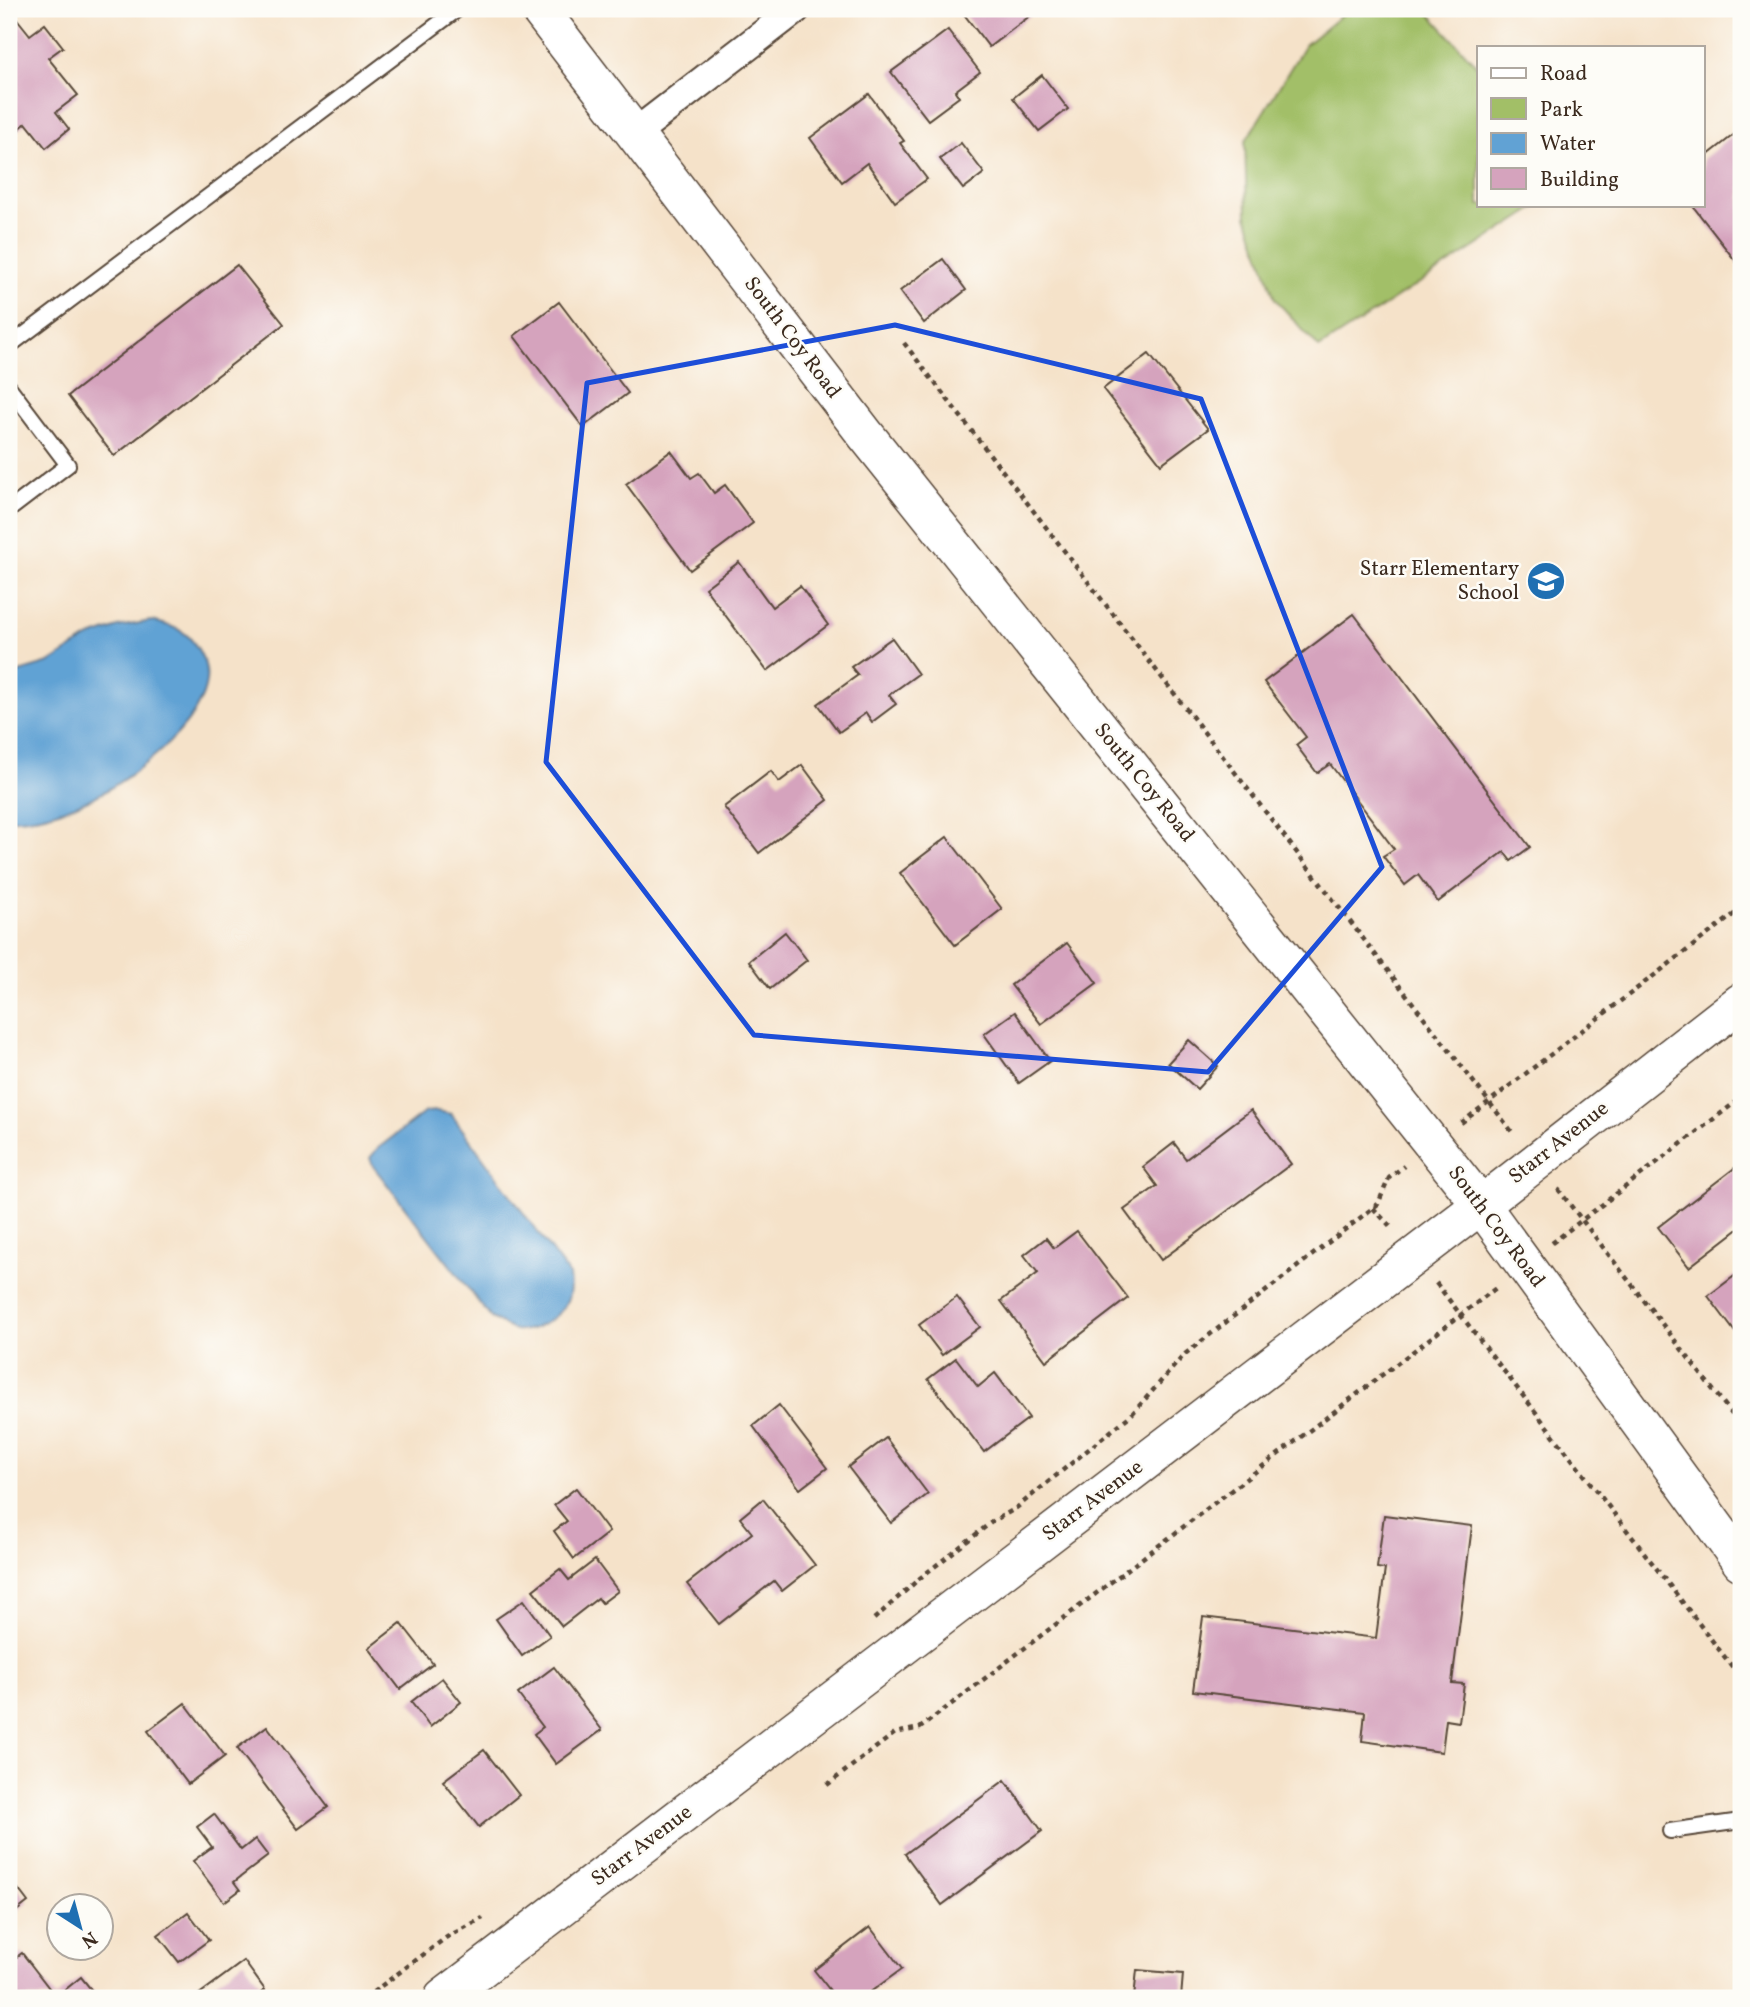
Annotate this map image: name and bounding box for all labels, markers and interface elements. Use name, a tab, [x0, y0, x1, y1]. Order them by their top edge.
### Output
legend	[1477, 46, 1704, 206]
text: Road	[1540, 60, 1587, 89]
text: Park	[1540, 96, 1583, 125]
text: Water	[1540, 130, 1596, 159]
text: Building	[1540, 166, 1619, 195]
street label: South Coy Road	[737, 271, 847, 405]
place label: Starr Elementary School	[1360, 555, 1520, 608]
school or university icon: Starr Elementary School	[1525, 560, 1567, 602]
street label: South Coy Road	[1087, 717, 1201, 849]
street label: Starr Avenue	[1503, 1095, 1615, 1191]
street label: South Coy Road	[1441, 1160, 1551, 1294]
street label: Starr Avenue	[1036, 1453, 1150, 1549]
street label: Starr Avenue	[585, 1798, 699, 1894]
north arrow	[46, 1892, 116, 1962]
text: N	[75, 1925, 102, 1954]

